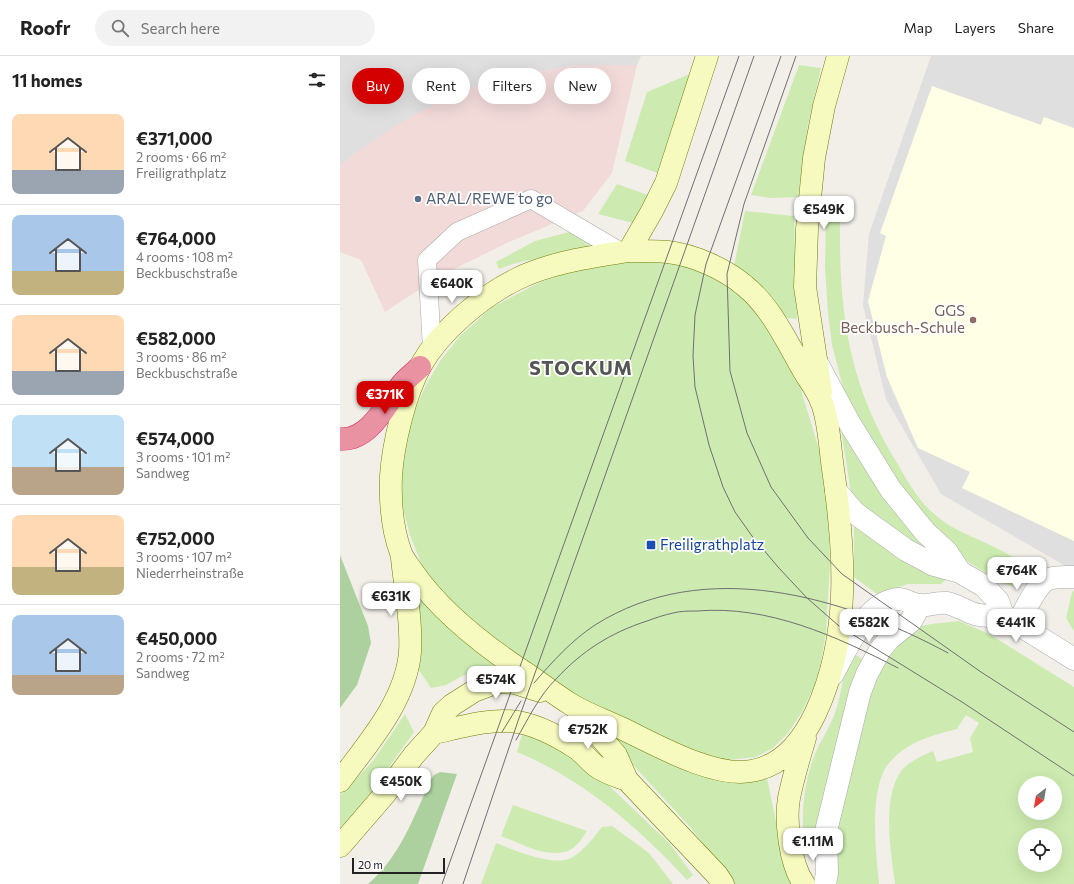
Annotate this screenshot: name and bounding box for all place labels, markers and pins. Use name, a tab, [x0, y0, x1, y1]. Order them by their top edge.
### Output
place label: ARAL/REWE to go	[426, 189, 553, 207]
marker: ARAL/REWE to go	[413, 194, 423, 204]
pin: €549K	[796, 196, 852, 230]
pin: €640K	[424, 270, 480, 304]
place label: GGS Beckbusch-Schule	[841, 301, 965, 336]
marker: GGS Beckbusch-Schule	[968, 315, 978, 325]
pin: €371K	[357, 381, 413, 415]
place label: Freiligrathplatz	[660, 535, 764, 553]
marker: Freiligrathplatz	[645, 539, 657, 551]
pin: €764K	[989, 557, 1045, 591]
pin: €631K	[363, 583, 419, 617]
pin: €582K	[841, 609, 897, 643]
pin: €441K	[988, 609, 1044, 643]
pin: €574K	[468, 666, 524, 700]
pin: €752K	[560, 716, 616, 750]
pin: €450K	[373, 768, 429, 802]
pin: €1.11M	[780, 828, 846, 862]

